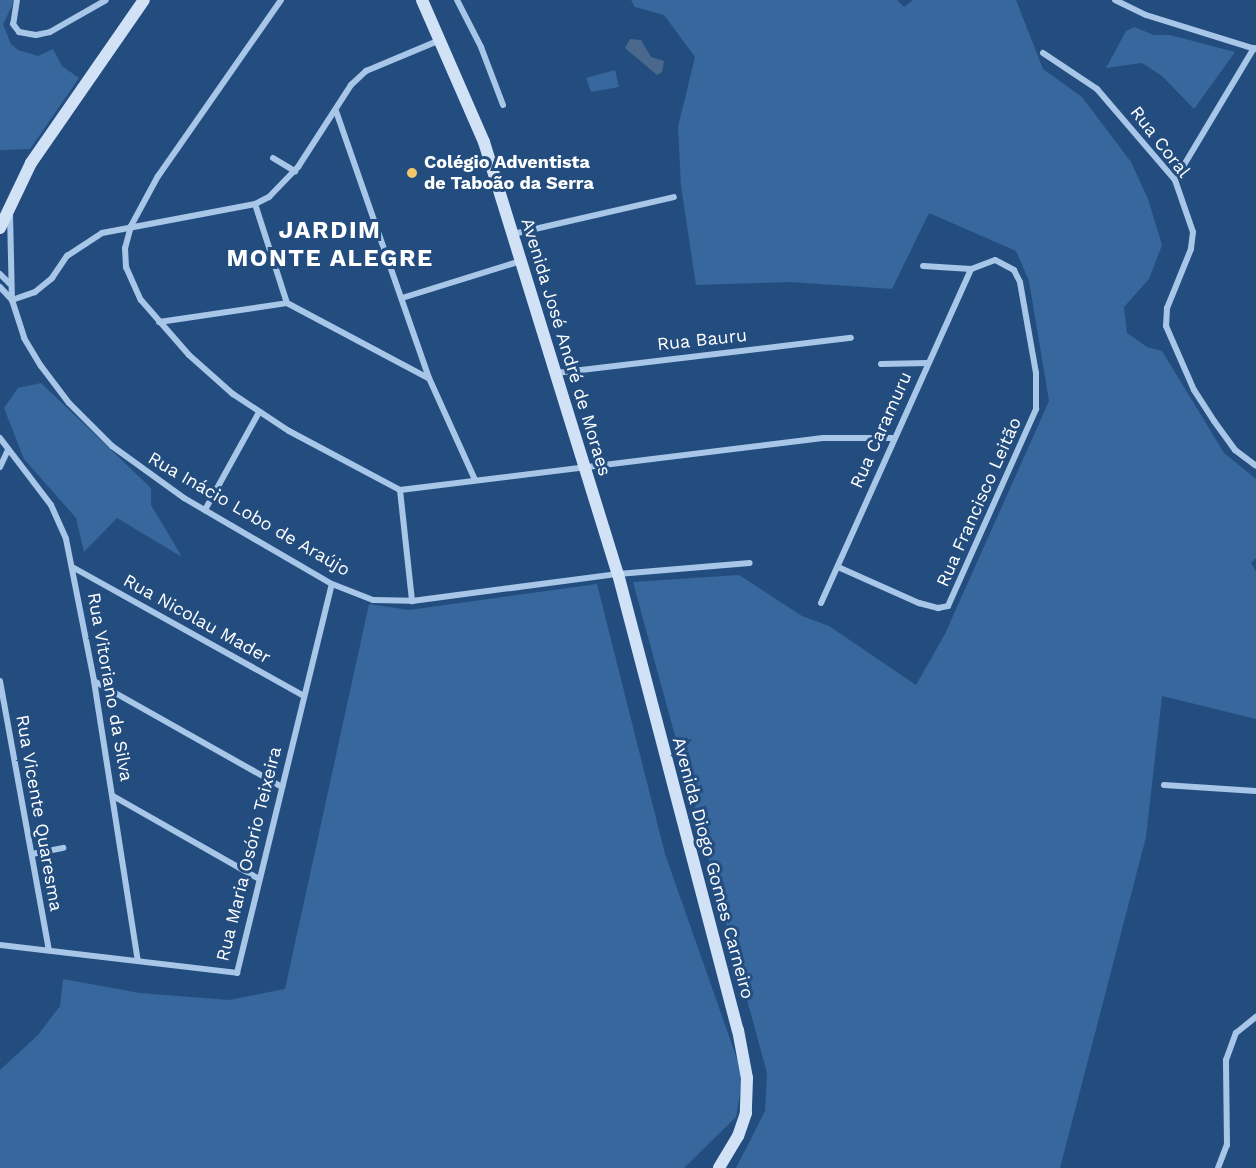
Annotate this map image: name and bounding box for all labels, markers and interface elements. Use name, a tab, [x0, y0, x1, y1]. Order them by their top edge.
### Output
street label: Rua Coral	[1125, 102, 1195, 182]
place label: Colégio Adventista de Taboão da Serra	[424, 152, 594, 195]
marker: Colégio Adventista de Taboão da Serra	[405, 166, 419, 180]
street label: Avenida José André de Moraes	[516, 215, 616, 479]
district label: JARDIM MONTE ALEGRE	[226, 217, 434, 273]
street label: Rua Bauru	[656, 325, 748, 355]
street label: Rua Caramuru	[846, 368, 916, 492]
street label: Rua Francisco Leitão	[932, 414, 1026, 590]
street label: Rua Inácio Lobo de Araújo	[144, 447, 354, 581]
street label: Rua Nicolau Mader	[119, 569, 275, 669]
street label: Rua Vitoriano da Silva	[83, 590, 137, 784]
street label: Rua Vicente Quaresma	[11, 713, 67, 913]
street label: Avenida Diogo Gomes Carneiro	[668, 735, 758, 1001]
street label: Rua Maria Osório Teixeira	[212, 744, 286, 964]

